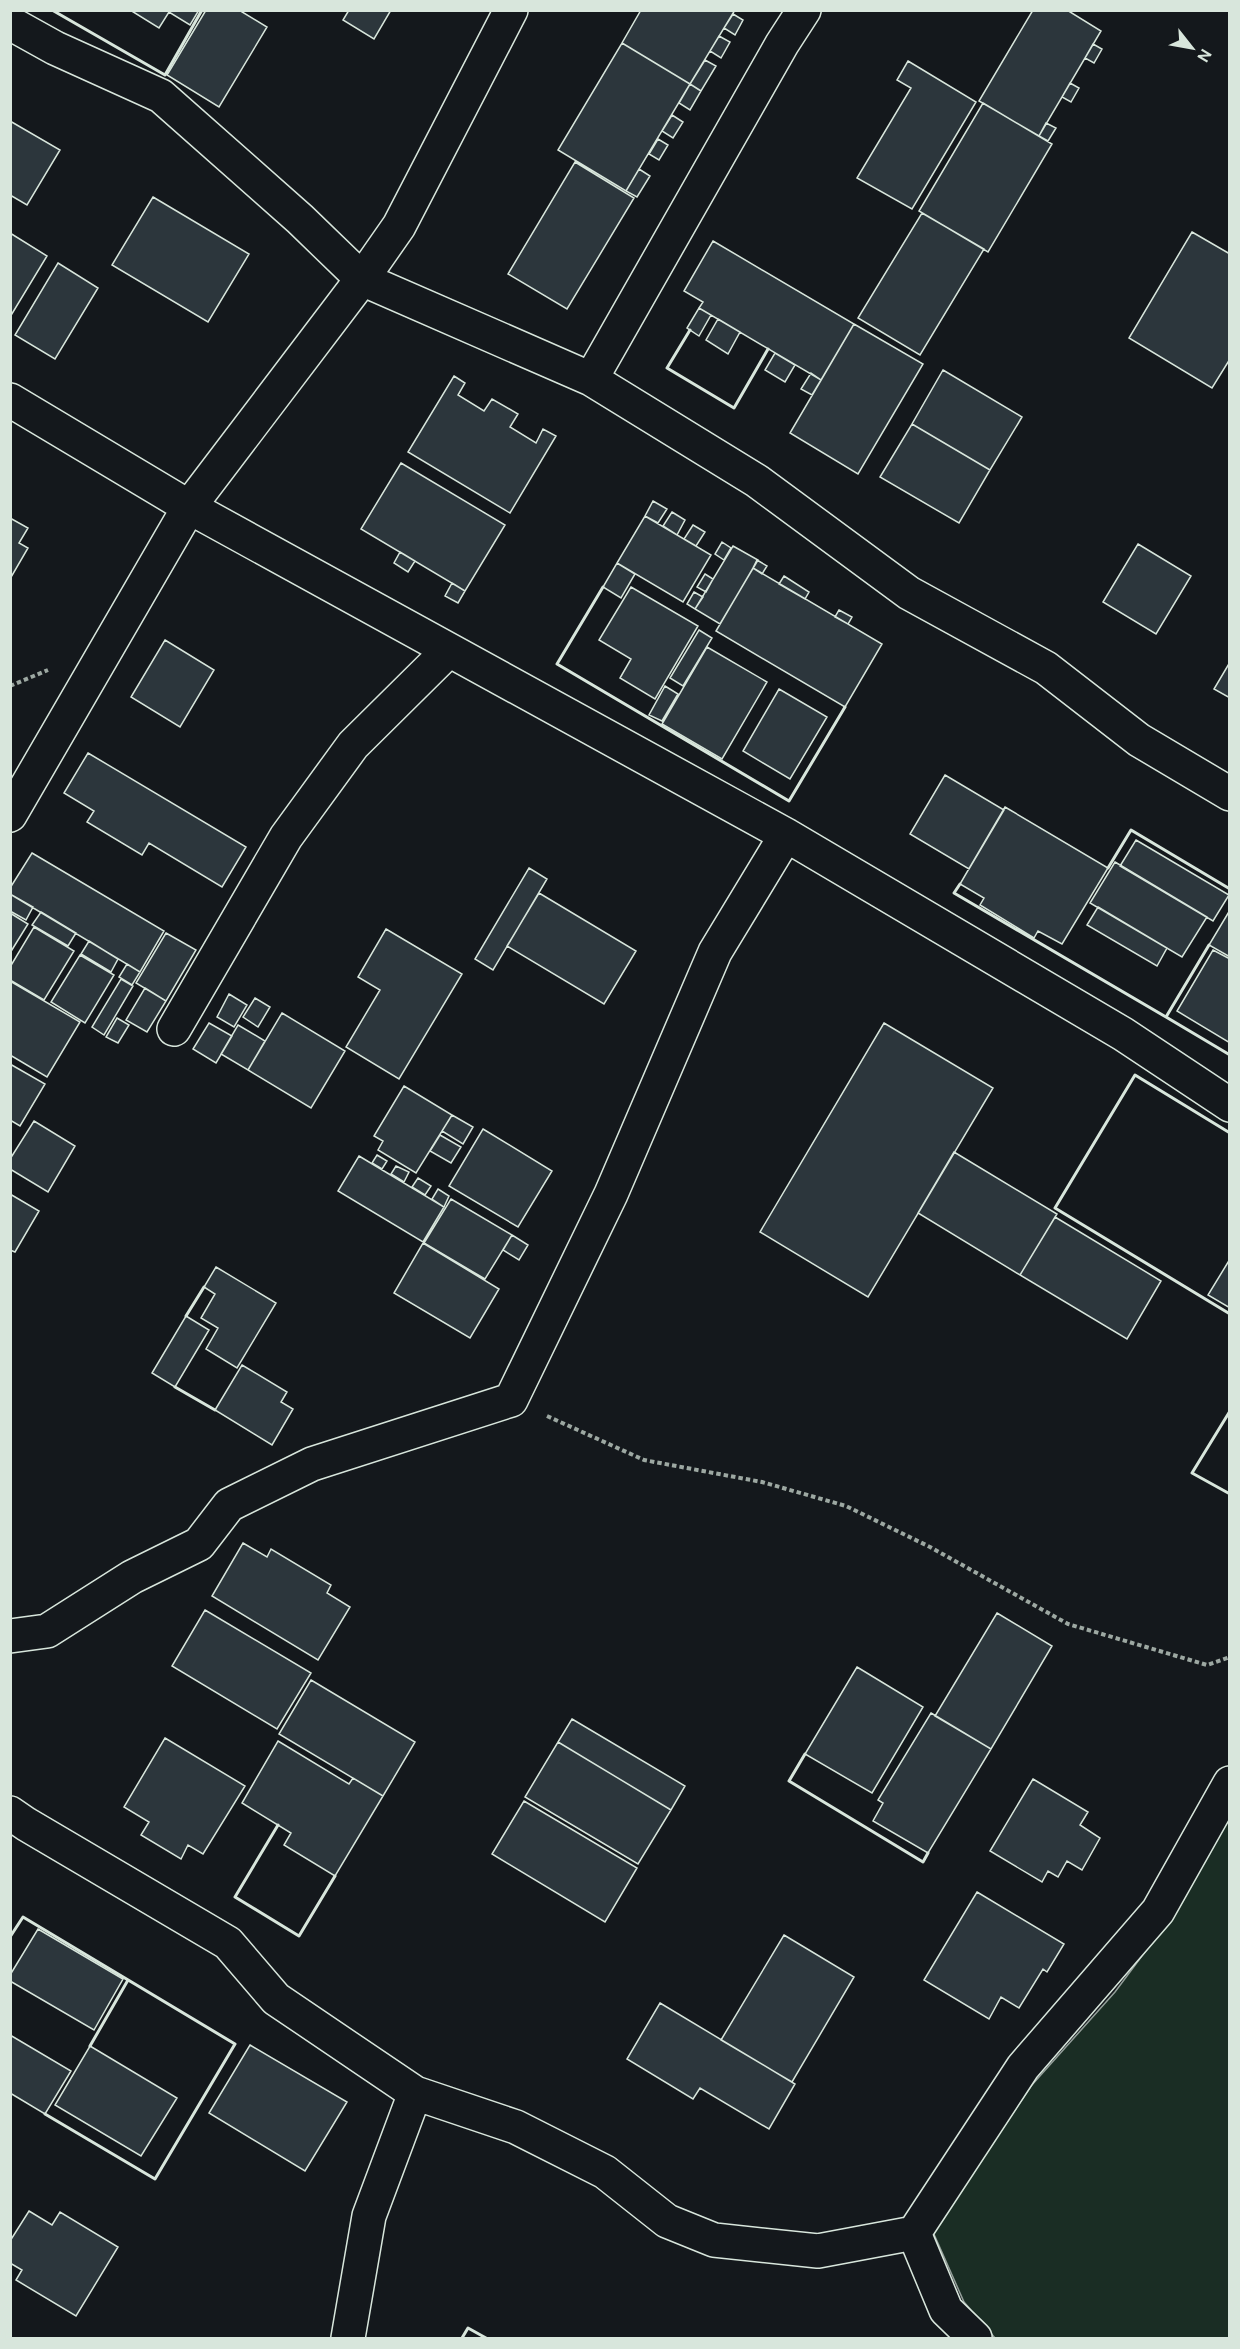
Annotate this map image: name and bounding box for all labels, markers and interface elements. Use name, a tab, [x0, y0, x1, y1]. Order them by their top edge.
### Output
north arrow	[1162, 18, 1222, 78]
text: N	[1192, 45, 1216, 66]

